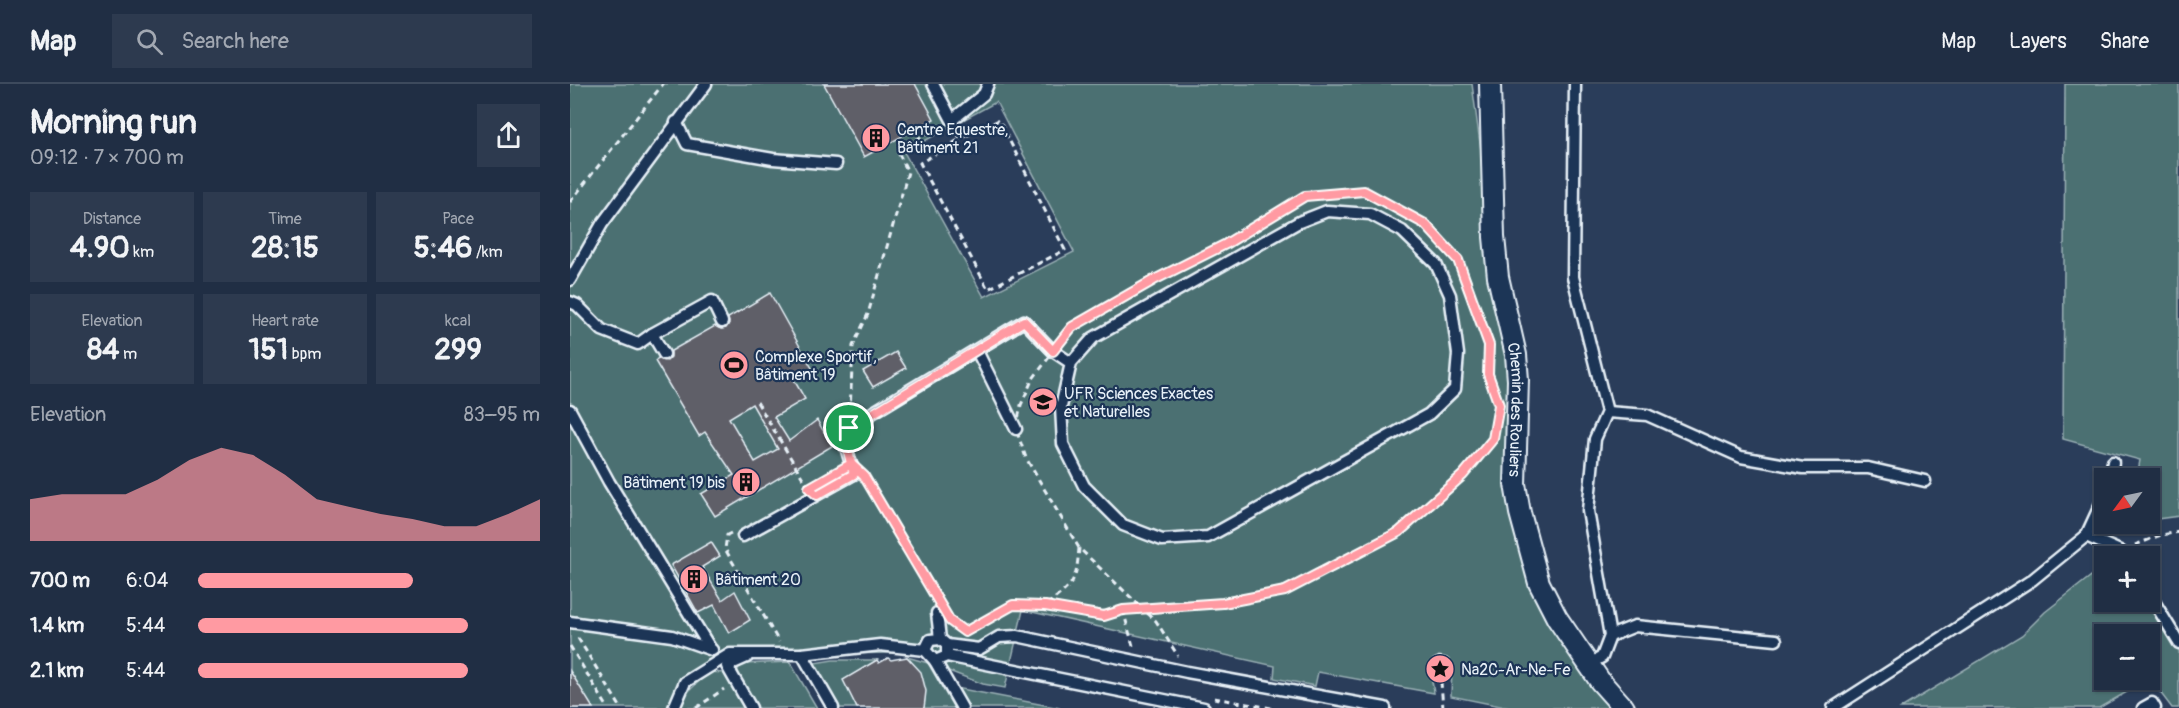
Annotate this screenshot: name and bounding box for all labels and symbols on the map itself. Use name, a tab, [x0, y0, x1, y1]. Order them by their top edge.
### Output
place label: Centre Equestre, Bâtiment 21	[897, 120, 1008, 158]
building icon: Centre Equestre, Bâtiment 21	[860, 122, 892, 154]
street label: Chemin des Rouliers	[1502, 341, 1527, 477]
place label: Complexe Sportif, Bâtiment 19	[755, 347, 877, 385]
sports icon: Complexe Sportif, Bâtiment 19	[718, 349, 750, 381]
place label: UFR Sciences Exactes et Naturelles	[1064, 384, 1213, 422]
school or university icon: UFR Sciences Exactes et Naturelles	[1027, 386, 1059, 418]
pin	[823, 402, 874, 453]
building icon: Bâtiment 19 bis	[730, 466, 762, 498]
north arrow	[2094, 468, 2160, 534]
place label: Bâtiment 19 bis	[623, 473, 725, 493]
building icon: Bâtiment 20	[678, 563, 710, 595]
place label: Bâtiment 20	[715, 570, 801, 590]
place icon: Na2C-Ar-Ne-Fe	[1424, 653, 1456, 685]
place label: Na2C-Ar-Ne-Fe	[1461, 660, 1570, 680]

